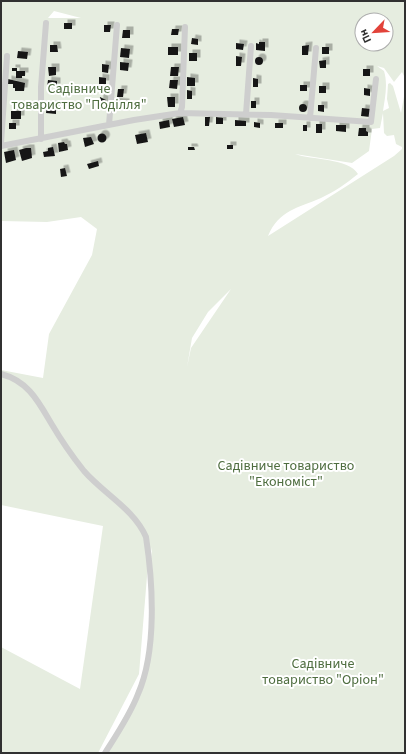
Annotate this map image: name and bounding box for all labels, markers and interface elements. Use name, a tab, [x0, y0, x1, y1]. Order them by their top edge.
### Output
north arrow	[354, 12, 394, 52]
text: Пн	[356, 27, 375, 45]
park label: Садівниче товариство "Поділля"	[11, 79, 147, 115]
park label: Садівниче товариство "Економіст"	[218, 456, 354, 492]
park label: Садівниче товариство "Оріон"	[262, 654, 384, 690]

